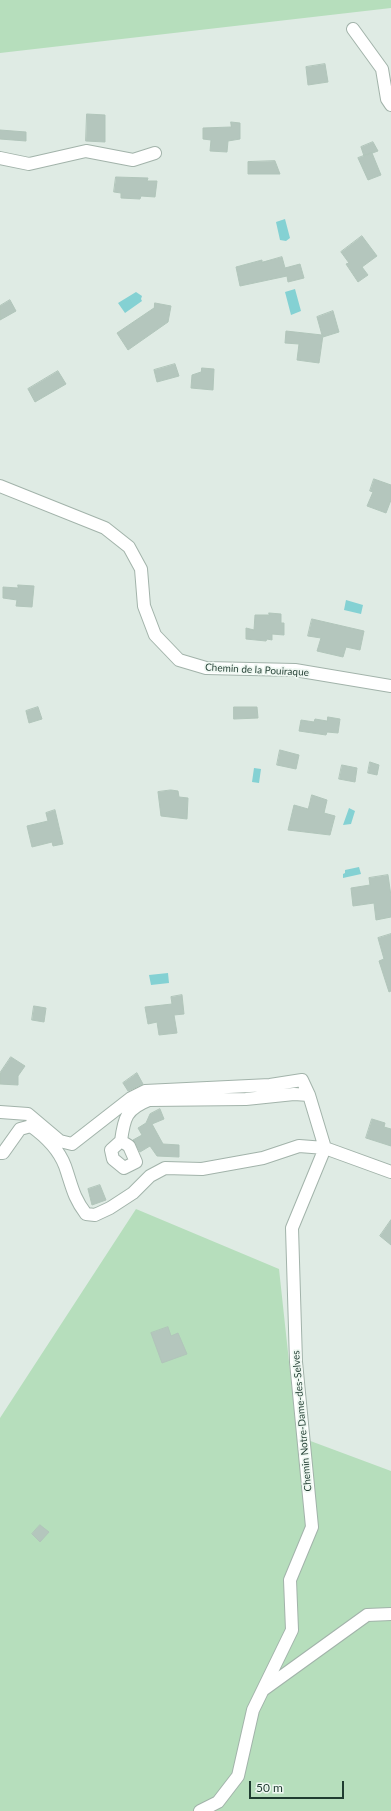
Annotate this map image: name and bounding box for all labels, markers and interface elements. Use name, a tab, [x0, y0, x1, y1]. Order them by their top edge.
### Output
street label: Chemin de la Pouiraque	[205, 661, 309, 679]
street label: Chemin Notre-Dame-des-Selves	[290, 1350, 314, 1492]
scale bar	[251, 1773, 346, 1799]
text: 50 m	[256, 1780, 283, 1795]

